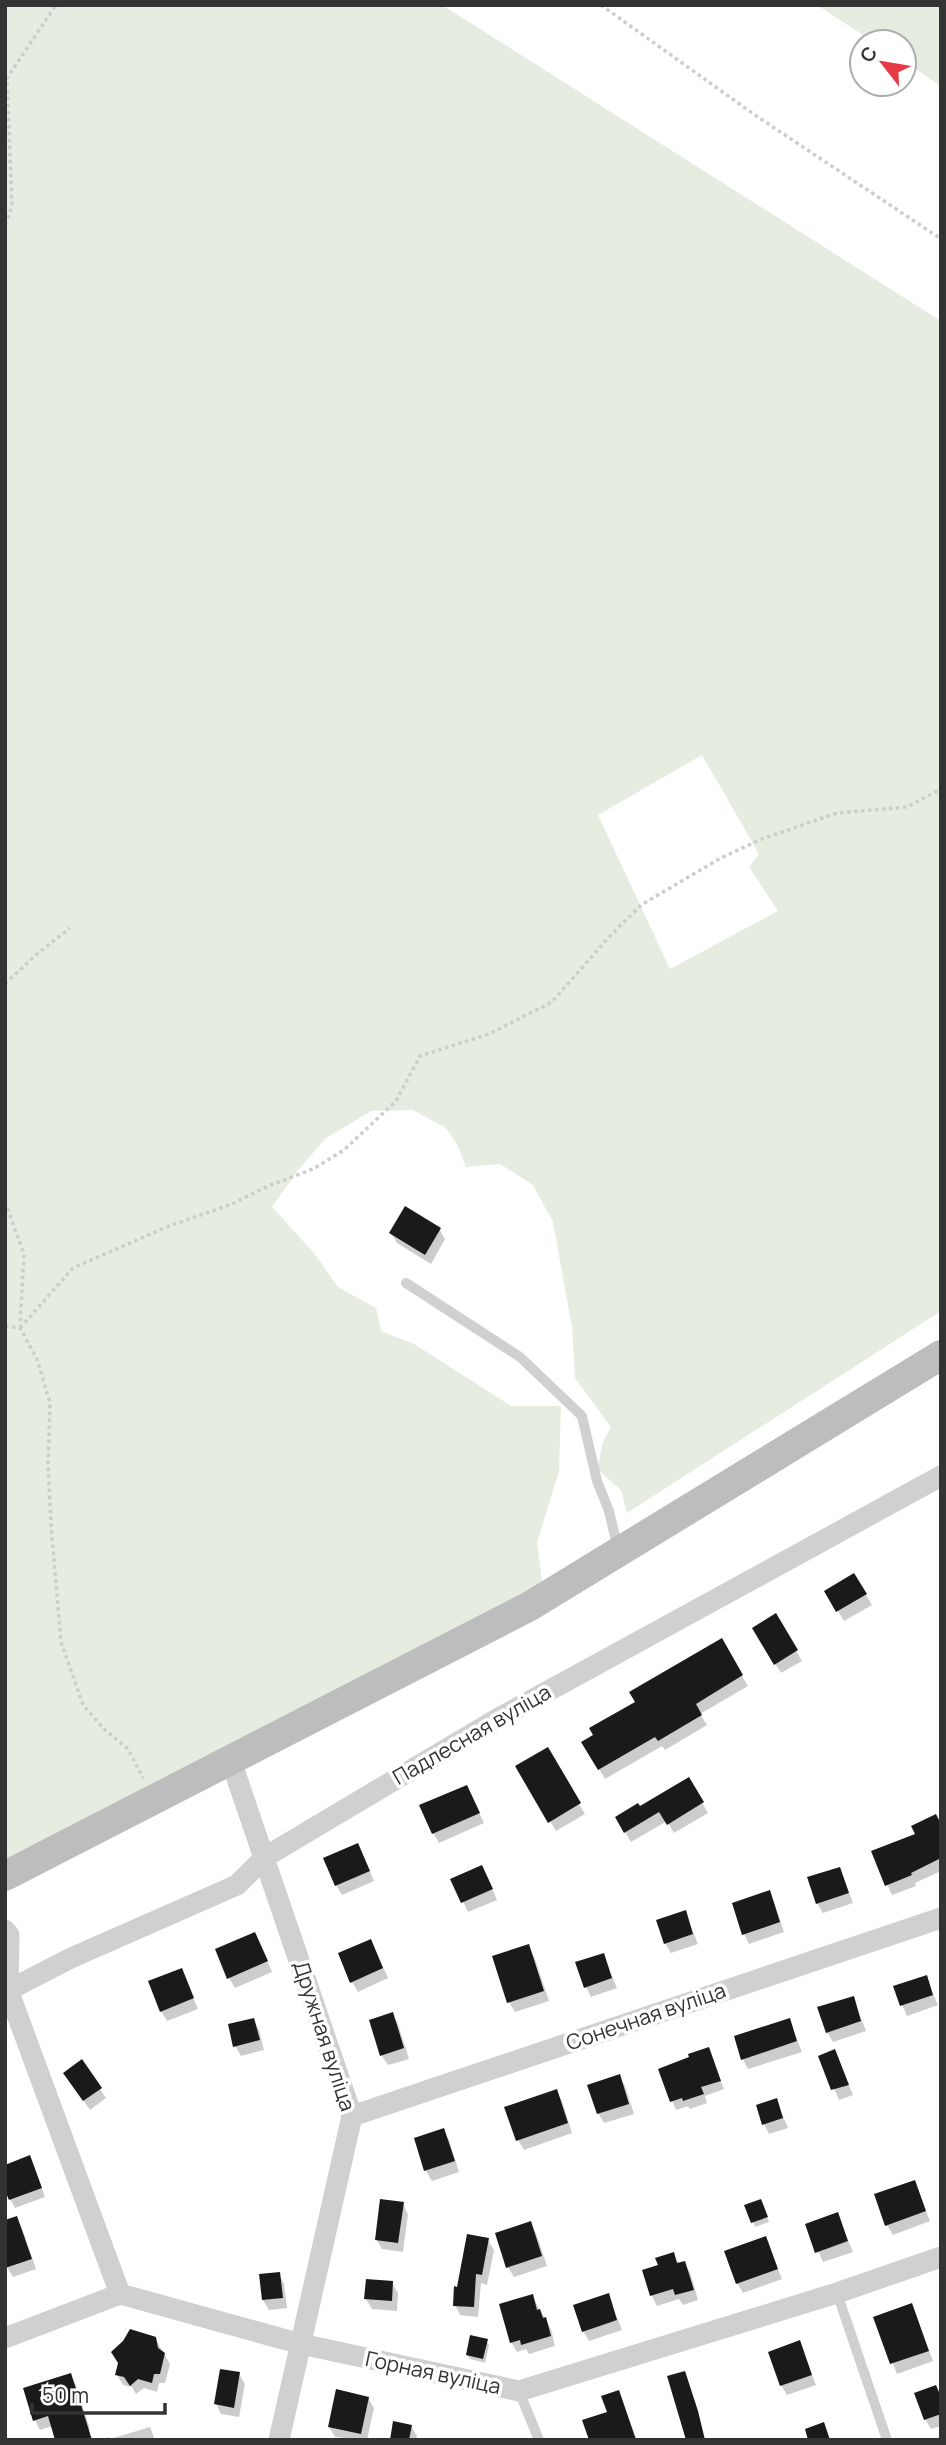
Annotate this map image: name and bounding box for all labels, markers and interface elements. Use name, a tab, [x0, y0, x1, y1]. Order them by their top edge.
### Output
north arrow	[848, 28, 918, 98]
text: С	[854, 42, 883, 67]
street label: Падлесная вуліца	[387, 1677, 556, 1791]
street label: Дружная вуліца	[287, 1957, 362, 2115]
street label: Сонечная вуліца	[562, 1976, 729, 2056]
street label: Горная вуліца	[363, 2344, 503, 2400]
scale bar	[32, 2372, 164, 2416]
text: 50 m	[42, 2381, 89, 2409]

